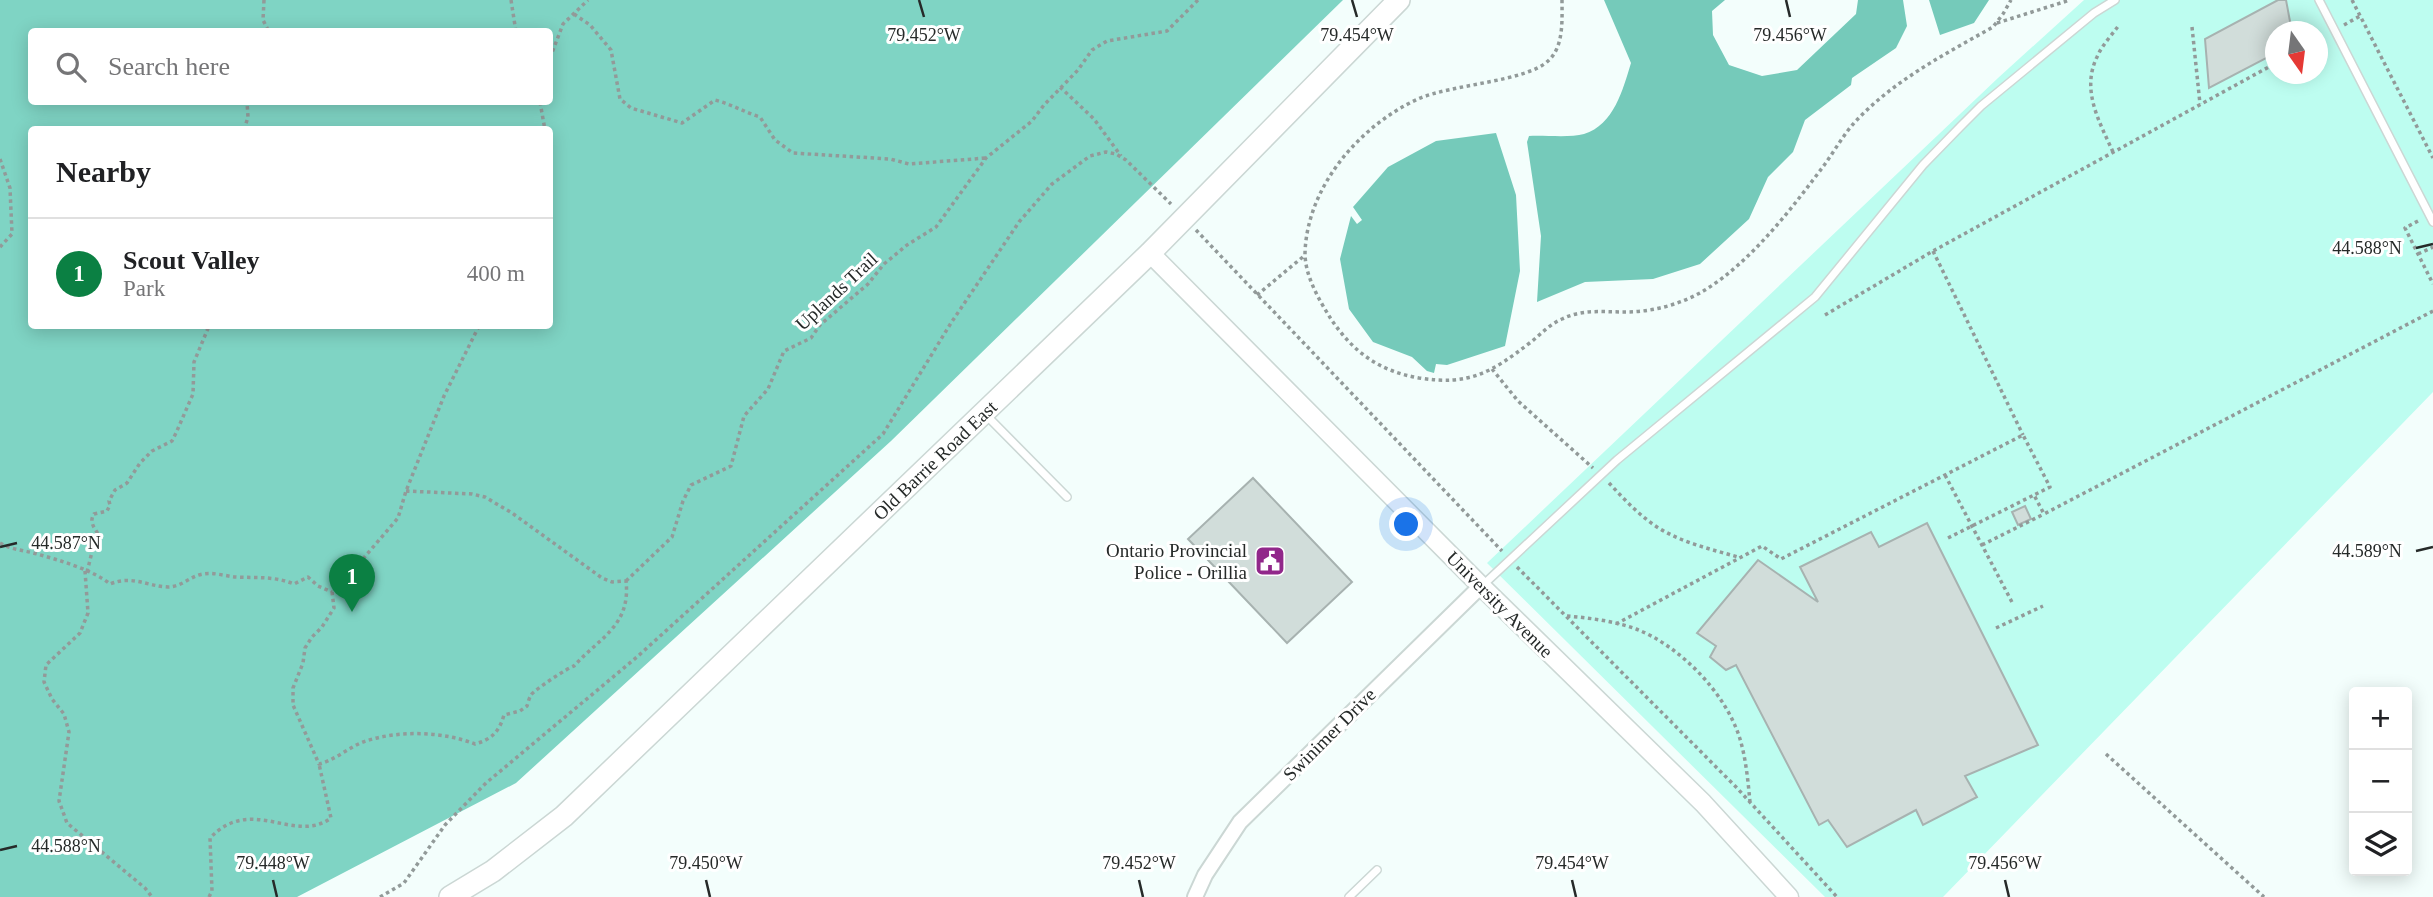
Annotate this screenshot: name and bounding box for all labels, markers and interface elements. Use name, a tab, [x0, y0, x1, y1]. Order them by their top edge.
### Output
north arrow	[2265, 21, 2328, 84]
text: 79.452°W	[887, 25, 961, 45]
text: 79.454°W	[1320, 25, 1394, 45]
text: 79.456°W	[1753, 25, 1827, 45]
search box	[28, 28, 553, 105]
icon: search	[52, 48, 90, 86]
text: Search here	[108, 52, 230, 81]
text: Nearby	[56, 155, 151, 188]
text: 44.588°N	[2332, 238, 2402, 258]
text: Scout Valley	[123, 246, 260, 275]
street label: Uplands Trail	[791, 248, 882, 335]
text: 1	[73, 261, 85, 286]
text: 400 m	[467, 261, 525, 286]
text: Park	[123, 276, 165, 301]
street label: Old Barrie Road East	[869, 396, 1002, 524]
your location	[1389, 507, 1423, 541]
text: 44.587°N	[31, 533, 101, 553]
place label: Ontario Provincial Police - Orillia	[1106, 540, 1248, 583]
text: 44.589°N	[2332, 541, 2402, 561]
public building icon: Ontario Provincial Police - Orillia	[1253, 544, 1287, 578]
street label: University Avenue	[1442, 547, 1557, 662]
pin: 1	[329, 554, 375, 612]
street label: Swinimer Drive	[1279, 684, 1380, 785]
map controls	[2349, 687, 2412, 876]
button: +	[2349, 687, 2412, 750]
button: −	[2349, 750, 2412, 813]
button: layers	[2349, 813, 2412, 876]
text: 44.588°N	[31, 836, 101, 856]
text: 79.448°W	[236, 853, 310, 873]
text: 79.450°W	[669, 853, 743, 873]
text: 79.452°W	[1102, 853, 1176, 873]
text: 79.454°W	[1535, 853, 1609, 873]
text: 79.456°W	[1968, 853, 2042, 873]

